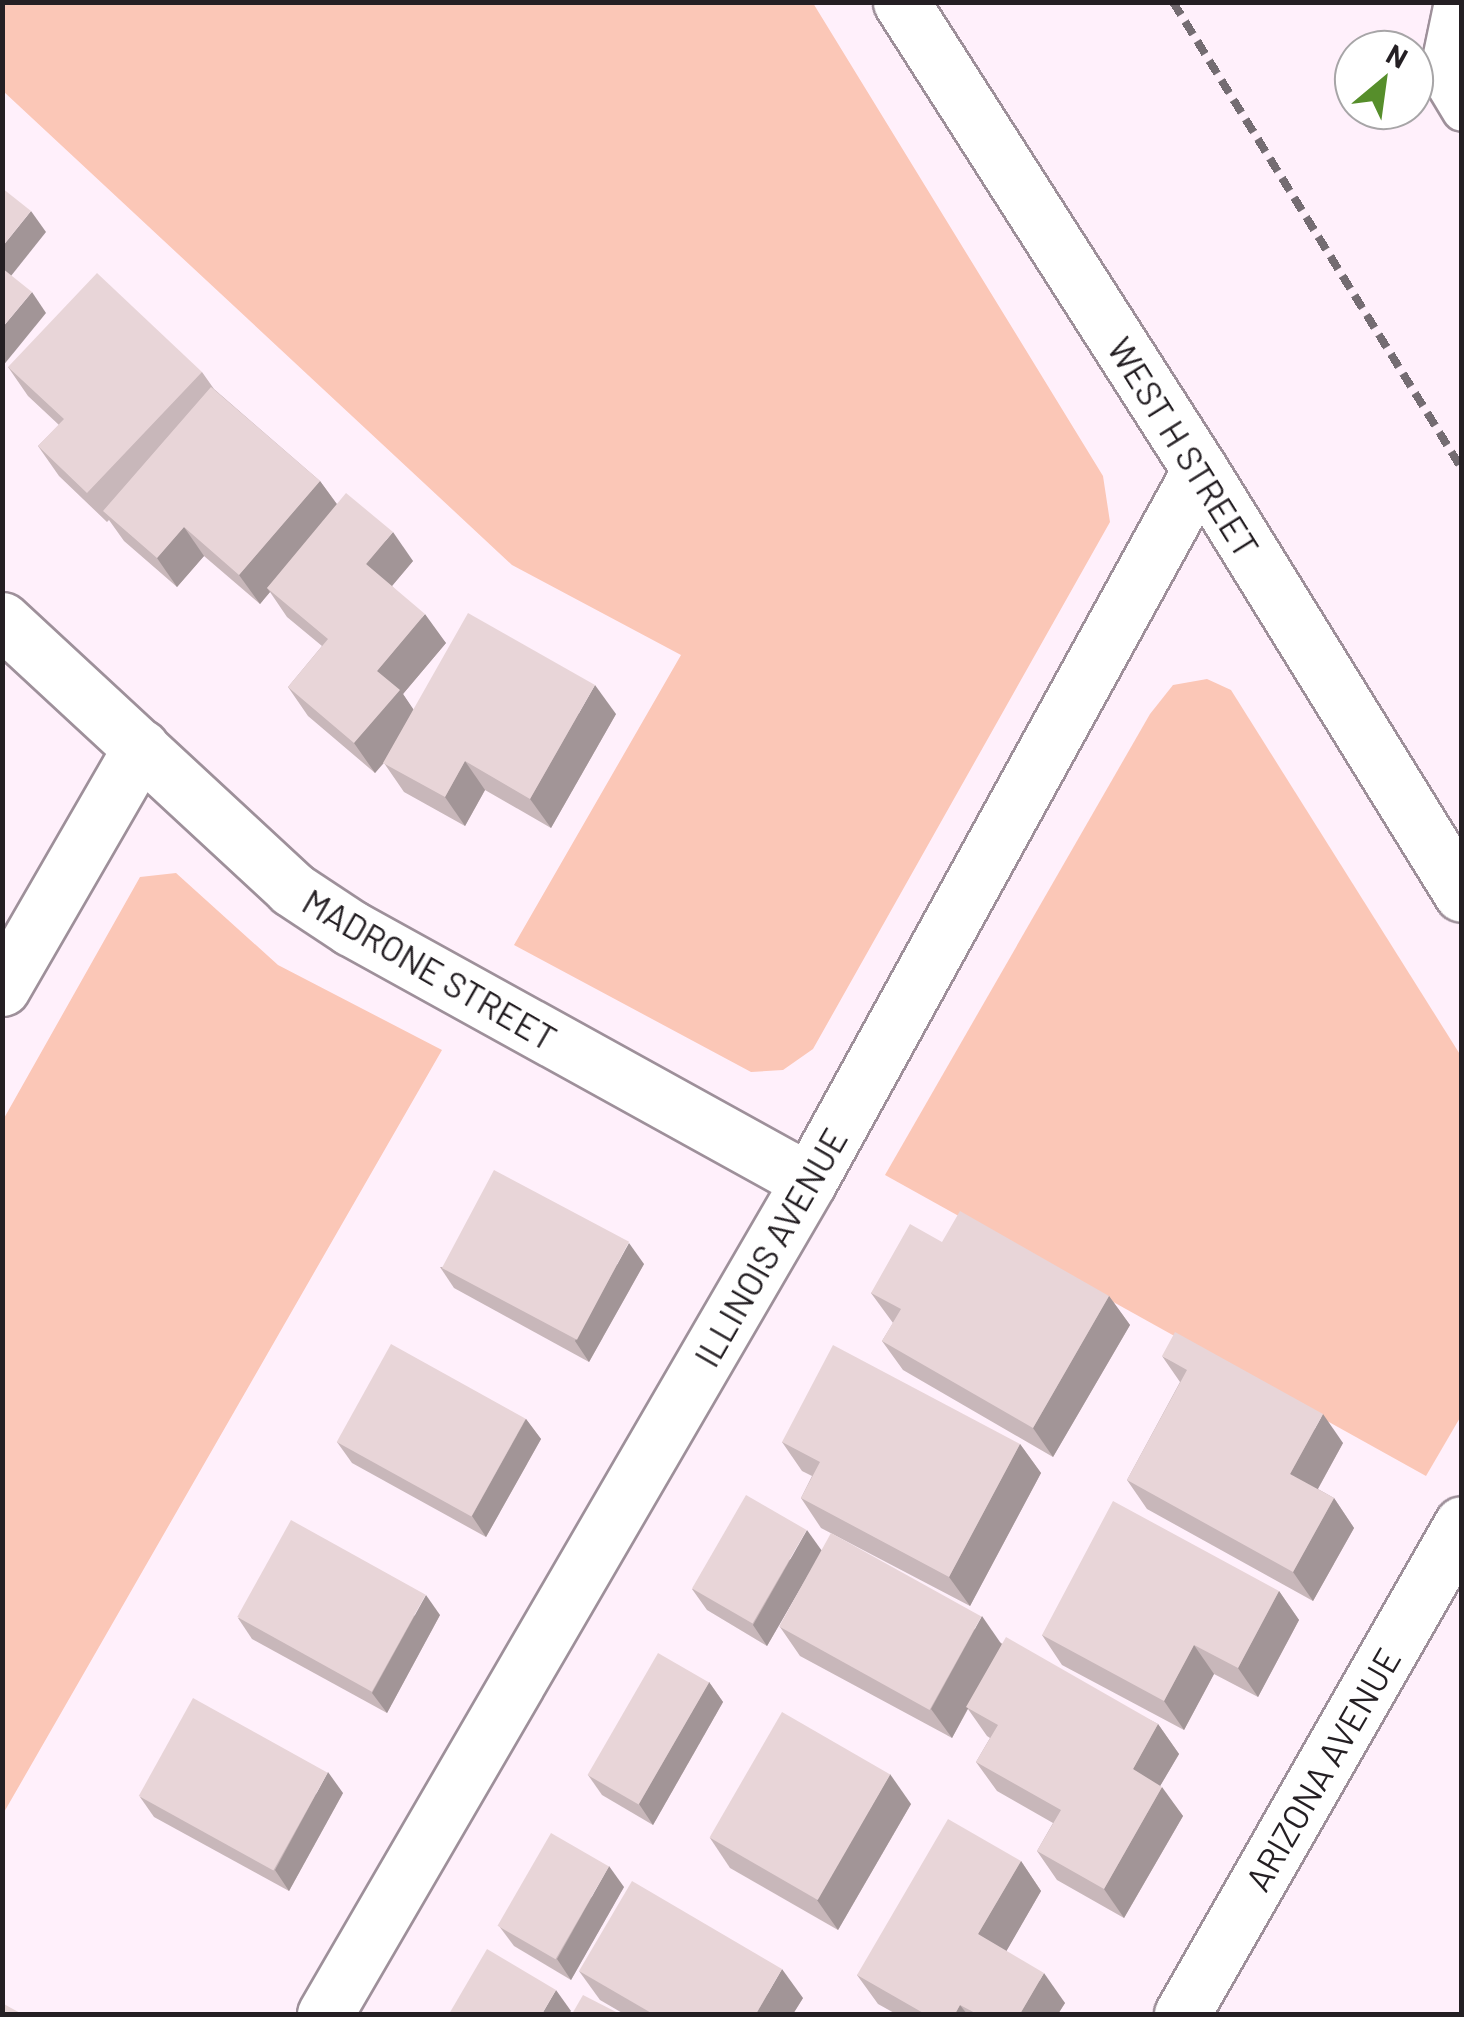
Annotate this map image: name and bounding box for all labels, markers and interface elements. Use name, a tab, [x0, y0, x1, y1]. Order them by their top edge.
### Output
north arrow	[1334, 30, 1434, 130]
text: N	[1381, 36, 1414, 75]
street label: WEST H STREET	[1100, 329, 1268, 565]
street label: MADRONE STREET	[296, 879, 564, 1059]
street label: ILLINOIS AVENUE	[685, 1120, 855, 1374]
street label: ARIZONA AVENUE	[1236, 1640, 1408, 1898]

